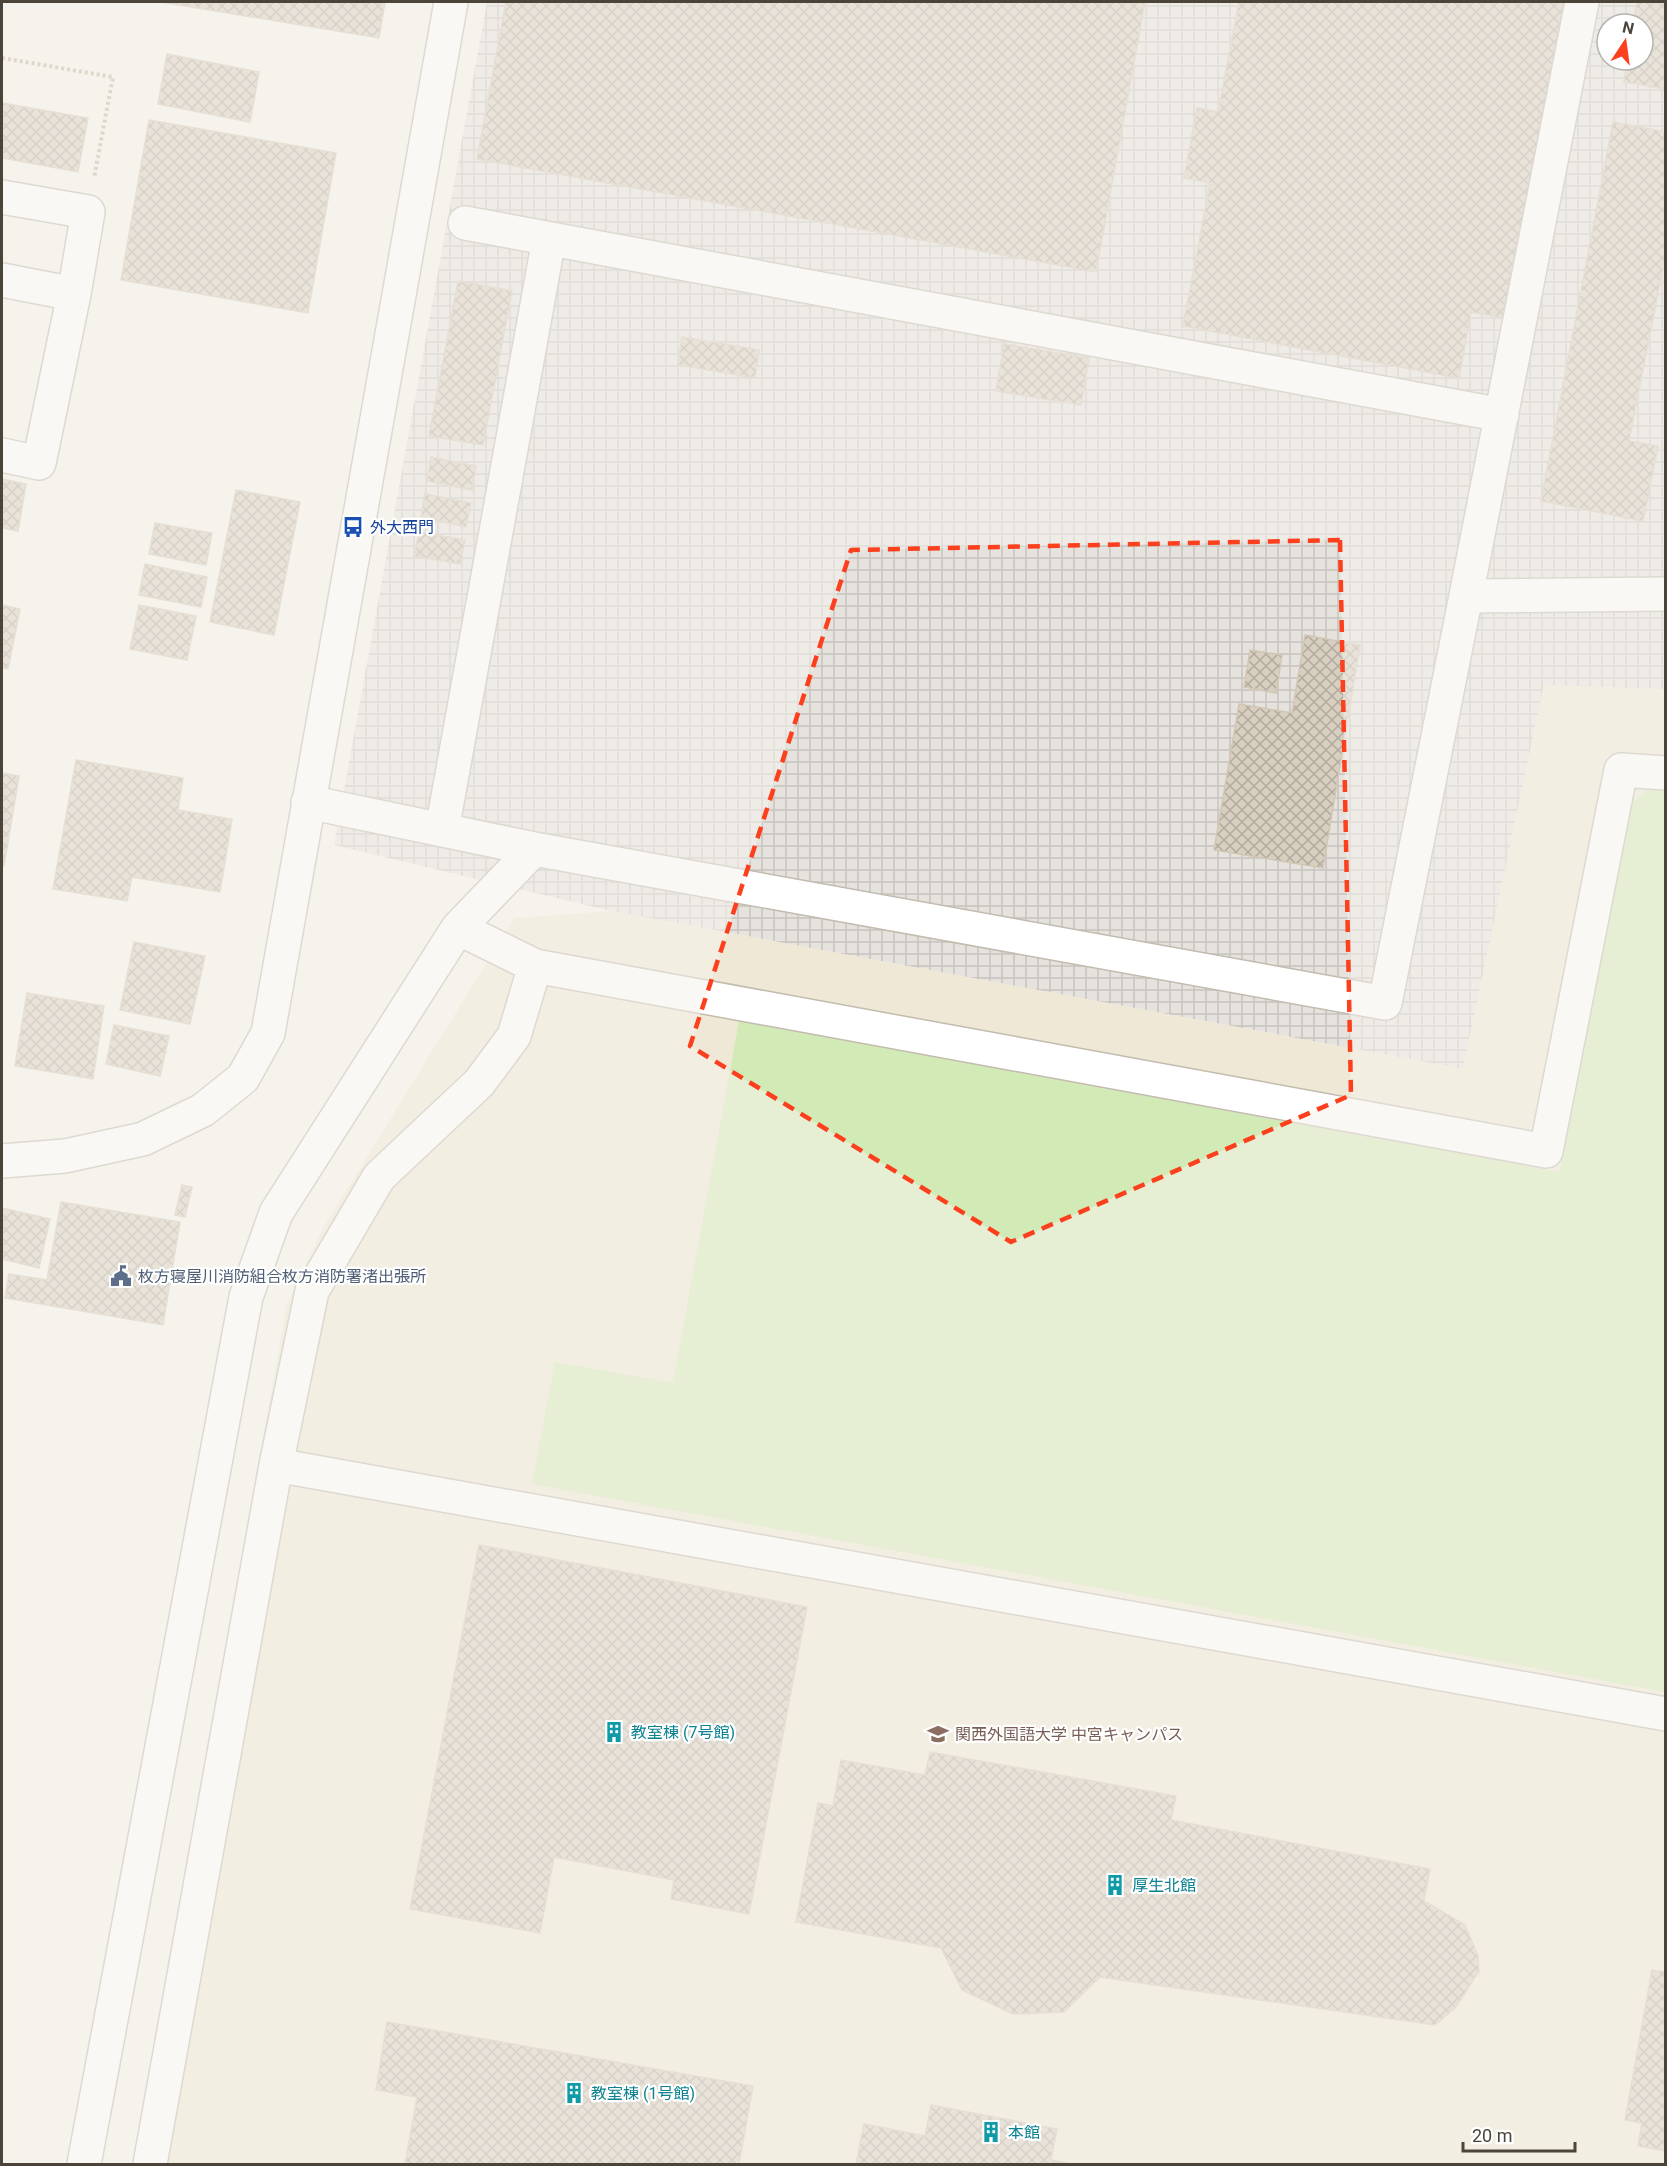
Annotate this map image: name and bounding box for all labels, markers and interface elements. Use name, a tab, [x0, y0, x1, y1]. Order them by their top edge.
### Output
north arrow	[1595, 12, 1655, 72]
text: N	[1621, 17, 1636, 38]
bus stop icon: 外大西門	[341, 515, 365, 539]
place label: 外大西門	[370, 518, 434, 537]
public building icon: 枚方寝屋川消防組合枚方消防署渚出張所	[109, 1264, 133, 1288]
place label: 枚方寝屋川消防組合枚方消防署渚出張所	[138, 1267, 426, 1286]
building icon: 教室棟 (7号館)	[602, 1720, 626, 1744]
school or university icon: 関西外国語大学 中宮キャンパス	[926, 1722, 950, 1746]
place label: 教室棟 (7号館)	[631, 1723, 735, 1742]
place label: 関西外国語大学 中宮キャンパス	[955, 1725, 1183, 1744]
building icon: 厚生北館	[1103, 1873, 1127, 1897]
place label: 厚生北館	[1132, 1876, 1196, 1895]
building icon: 教室棟 (1号館)	[562, 2081, 586, 2105]
place label: 教室棟 (1号館)	[591, 2084, 695, 2103]
scale bar	[1463, 2115, 1576, 2153]
building icon: 本館	[979, 2120, 1003, 2144]
place label: 本館	[1008, 2123, 1040, 2142]
text: 20 m	[1472, 2125, 1512, 2146]

